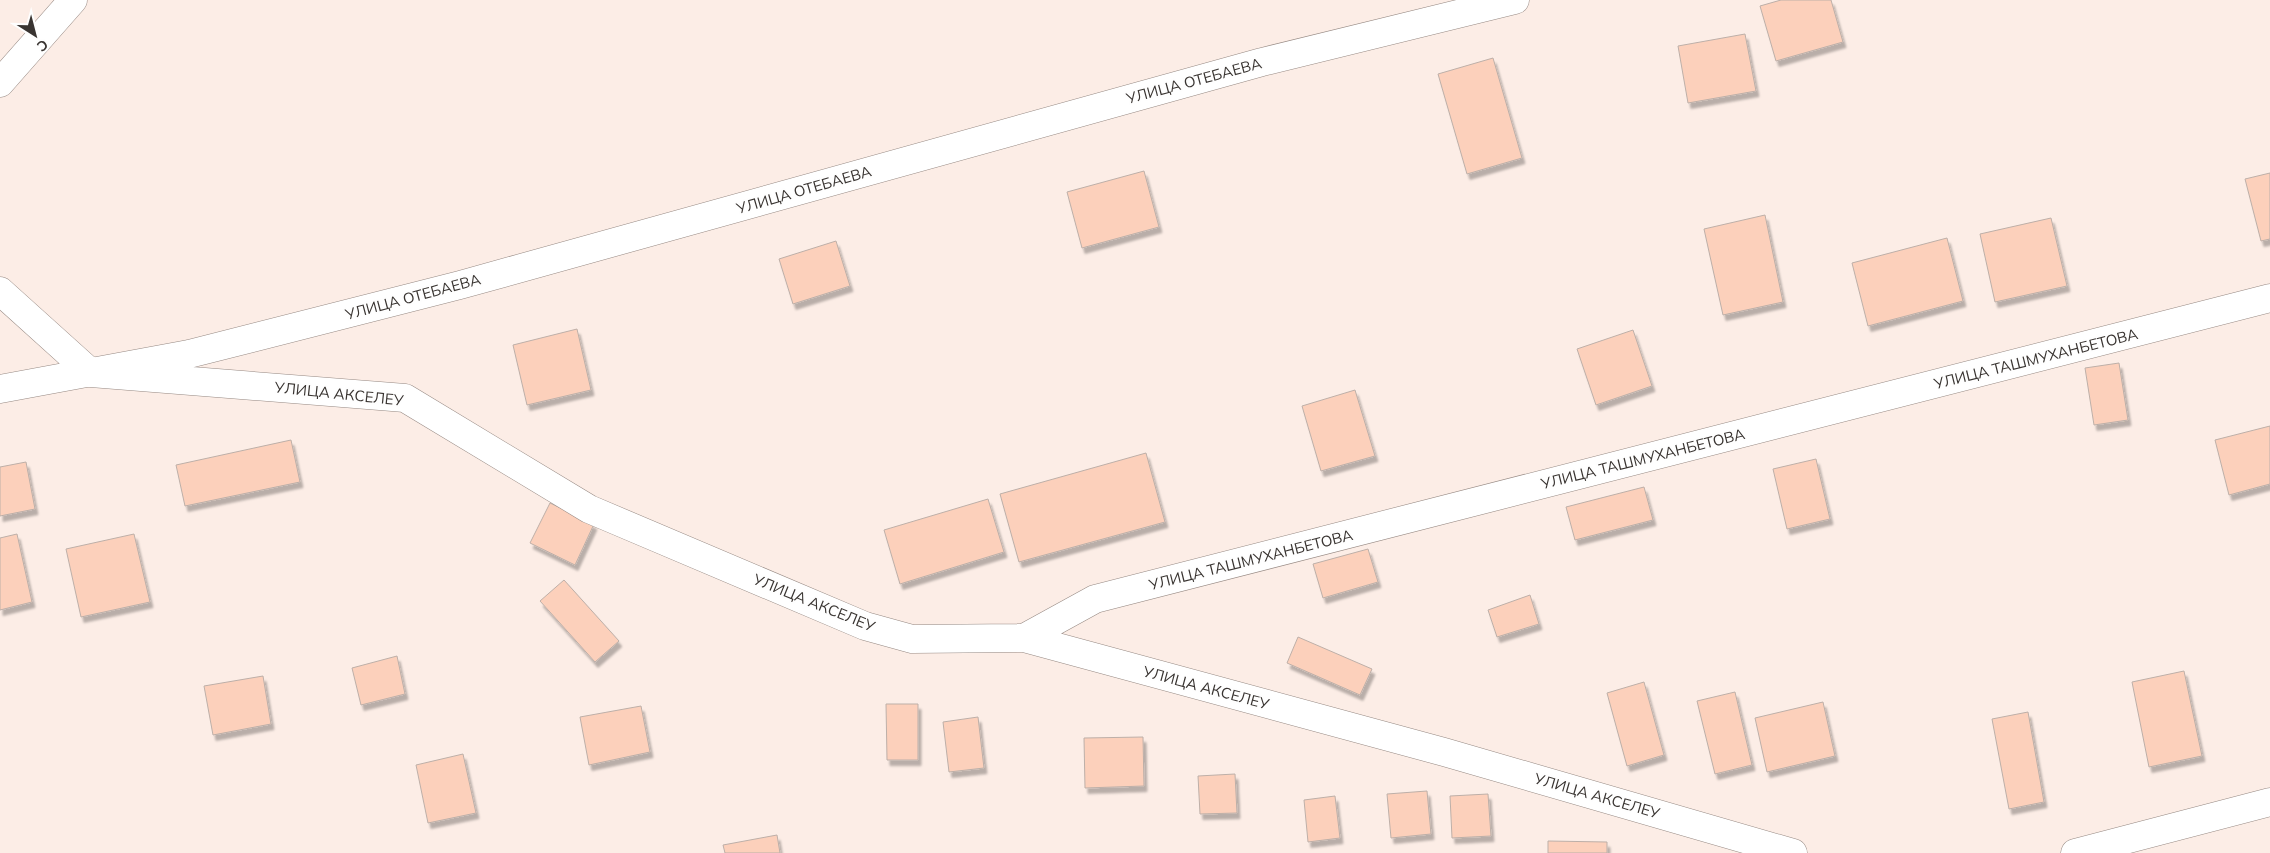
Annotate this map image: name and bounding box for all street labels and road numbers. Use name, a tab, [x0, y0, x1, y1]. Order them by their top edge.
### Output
street label: УЛИЦА ОТЕБАЕВА	[1123, 53, 1264, 108]
street label: УЛИЦА ОТЕБАЕВА	[733, 161, 874, 218]
street label: УЛИЦА ОТЕБАЕВА	[342, 269, 483, 324]
street label: УЛИЦА ТАШМУХАНБЕТОВА	[1931, 324, 2140, 393]
street label: УЛИЦА АКСЕЛЕУ	[273, 377, 405, 410]
street label: УЛИЦА ТАШМУХАНБЕТОВА	[1538, 424, 1747, 493]
street label: УЛИЦА ТАШМУХАНБЕТОВА	[1146, 525, 1355, 594]
street label: УЛИЦА АКСЕЛЕУ	[750, 569, 878, 636]
street label: УЛИЦА АКСЕЛЕУ	[1140, 661, 1271, 713]
street label: УЛИЦА АКСЕЛЕУ	[1531, 768, 1662, 823]

